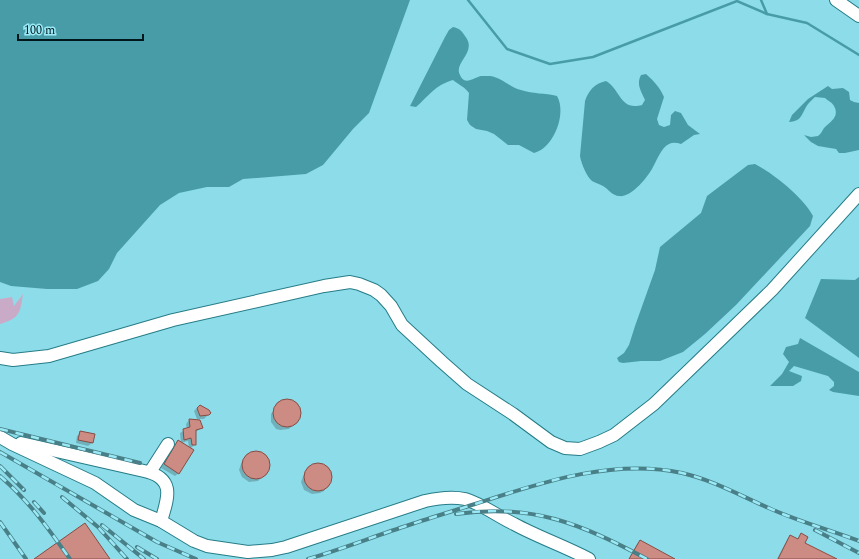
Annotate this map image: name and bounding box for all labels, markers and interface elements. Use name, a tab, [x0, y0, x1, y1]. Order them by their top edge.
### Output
scale bar	[18, 16, 143, 42]
text: 100 m	[24, 21, 55, 40]

